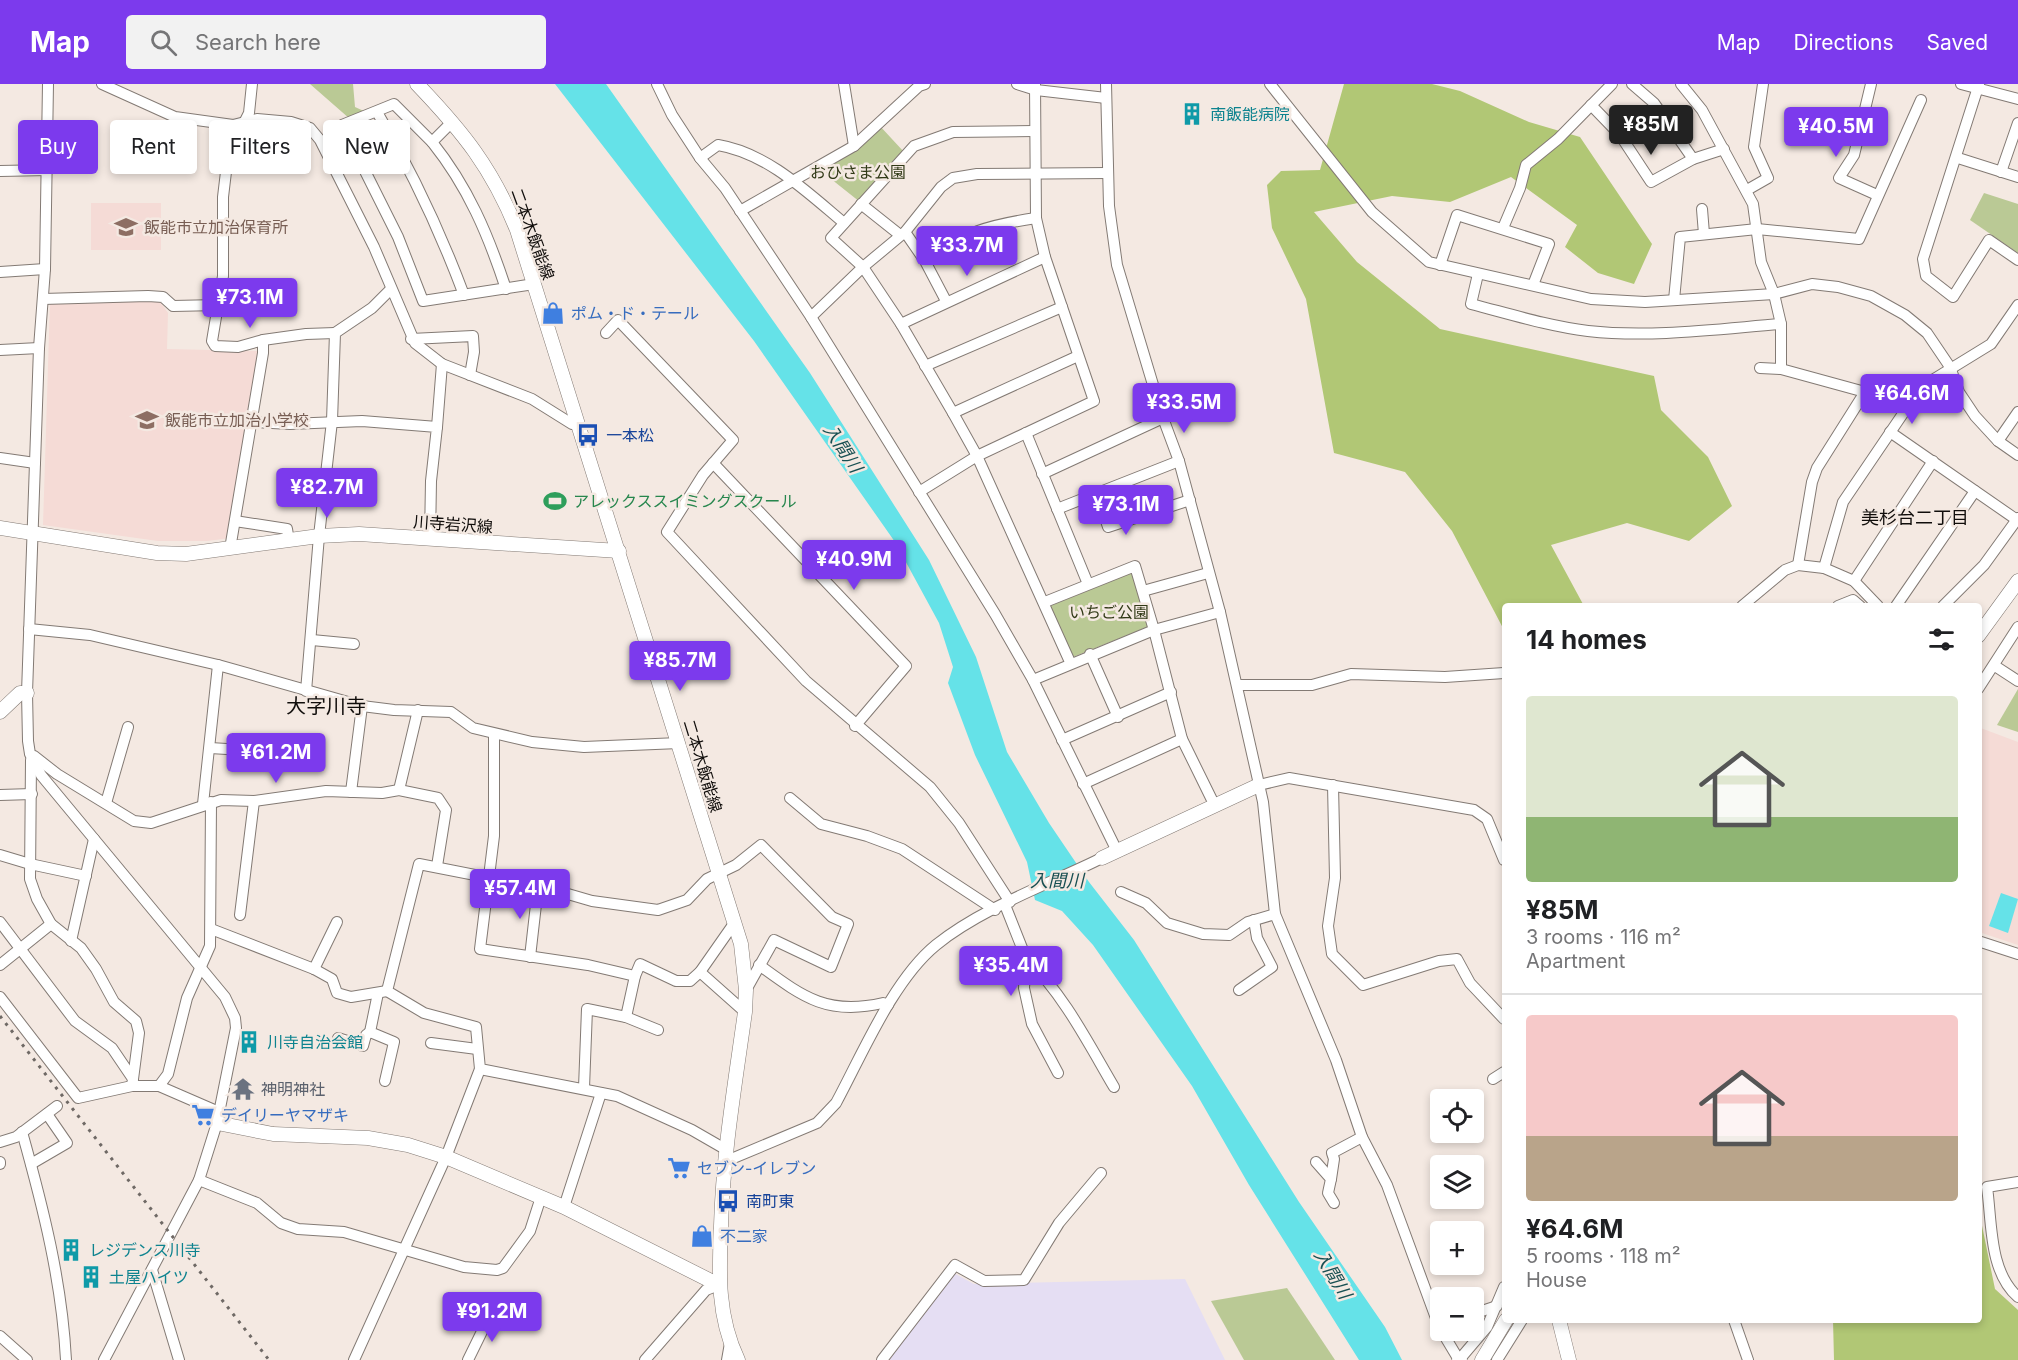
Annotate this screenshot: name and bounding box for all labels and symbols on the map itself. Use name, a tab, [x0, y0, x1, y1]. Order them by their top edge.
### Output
building icon: 南飯能病院	[1179, 101, 1205, 127]
place label: 南飯能病院	[1210, 104, 1290, 124]
pin: ¥85M	[1615, 105, 1687, 156]
pin: ¥40.5M	[1787, 107, 1885, 158]
park label: おひさま公園	[810, 162, 906, 182]
street label: 二本木飯能線	[507, 185, 559, 283]
school or university icon: 飯能市立加治保育所	[113, 214, 139, 240]
place label: 飯能市立加治保育所	[144, 217, 288, 237]
pin: ¥33.7M	[918, 226, 1016, 277]
pin: ¥73.1M	[201, 278, 299, 329]
shop icon: ポム・ド・テール	[540, 300, 566, 326]
place label: ポム・ド・テール	[571, 303, 699, 323]
pin: ¥64.6M	[1863, 374, 1961, 425]
pin: ¥33.5M	[1135, 383, 1233, 434]
school or university icon: 飯能市立加治小学校	[134, 407, 160, 433]
place label: 飯能市立加治小学校	[165, 410, 309, 430]
water label: 入間川	[819, 420, 868, 478]
bus stop icon: 一本松	[575, 422, 601, 448]
place label: 一本松	[606, 425, 654, 445]
pin: ¥82.7M	[278, 468, 376, 519]
pin: ¥73.1M	[1077, 485, 1175, 536]
sports icon: アレックススイミングスクール	[542, 488, 568, 514]
place label: アレックススイミングスクール	[573, 491, 797, 511]
district label: 美杉台二丁目	[1861, 507, 1969, 528]
street label: 川寺岩沢線	[412, 511, 494, 537]
pin: ¥40.9M	[805, 540, 903, 591]
park label: いちご公園	[1069, 602, 1149, 622]
pin: ¥85.7M	[631, 641, 729, 692]
district label: 大字川寺	[286, 694, 366, 718]
street label: 二本木飯能線	[679, 717, 727, 815]
pin: ¥61.2M	[227, 733, 325, 784]
pin: ¥57.4M	[471, 869, 569, 920]
water label: 入間川	[1030, 870, 1086, 891]
pin: ¥35.4M	[962, 946, 1060, 997]
building icon: 川寺自治会館	[236, 1029, 262, 1055]
place label: 川寺自治会館	[267, 1032, 363, 1052]
temple icon: 神明神社	[230, 1076, 256, 1102]
place label: 神明神社	[261, 1079, 325, 1099]
supermarket icon: デイリーヤマザキ	[190, 1102, 216, 1128]
place label: デイリーヤマザキ	[221, 1105, 349, 1125]
supermarket icon: セブン-イレブン	[666, 1155, 692, 1181]
place label: セブン-イレブン	[697, 1158, 816, 1178]
bus stop icon: 南町東	[715, 1188, 741, 1214]
place label: 南町東	[746, 1191, 794, 1211]
shop icon: 不二家	[689, 1223, 715, 1249]
place label: 不二家	[720, 1226, 768, 1246]
building icon: レジデンス川寺	[58, 1237, 84, 1263]
place label: レジデンス川寺	[89, 1240, 201, 1260]
water label: 入間川	[1310, 1245, 1357, 1304]
building icon: 土屋ハイツ	[78, 1264, 104, 1290]
place label: 土屋ハイツ	[109, 1267, 189, 1287]
pin: ¥91.2M	[443, 1292, 541, 1343]

